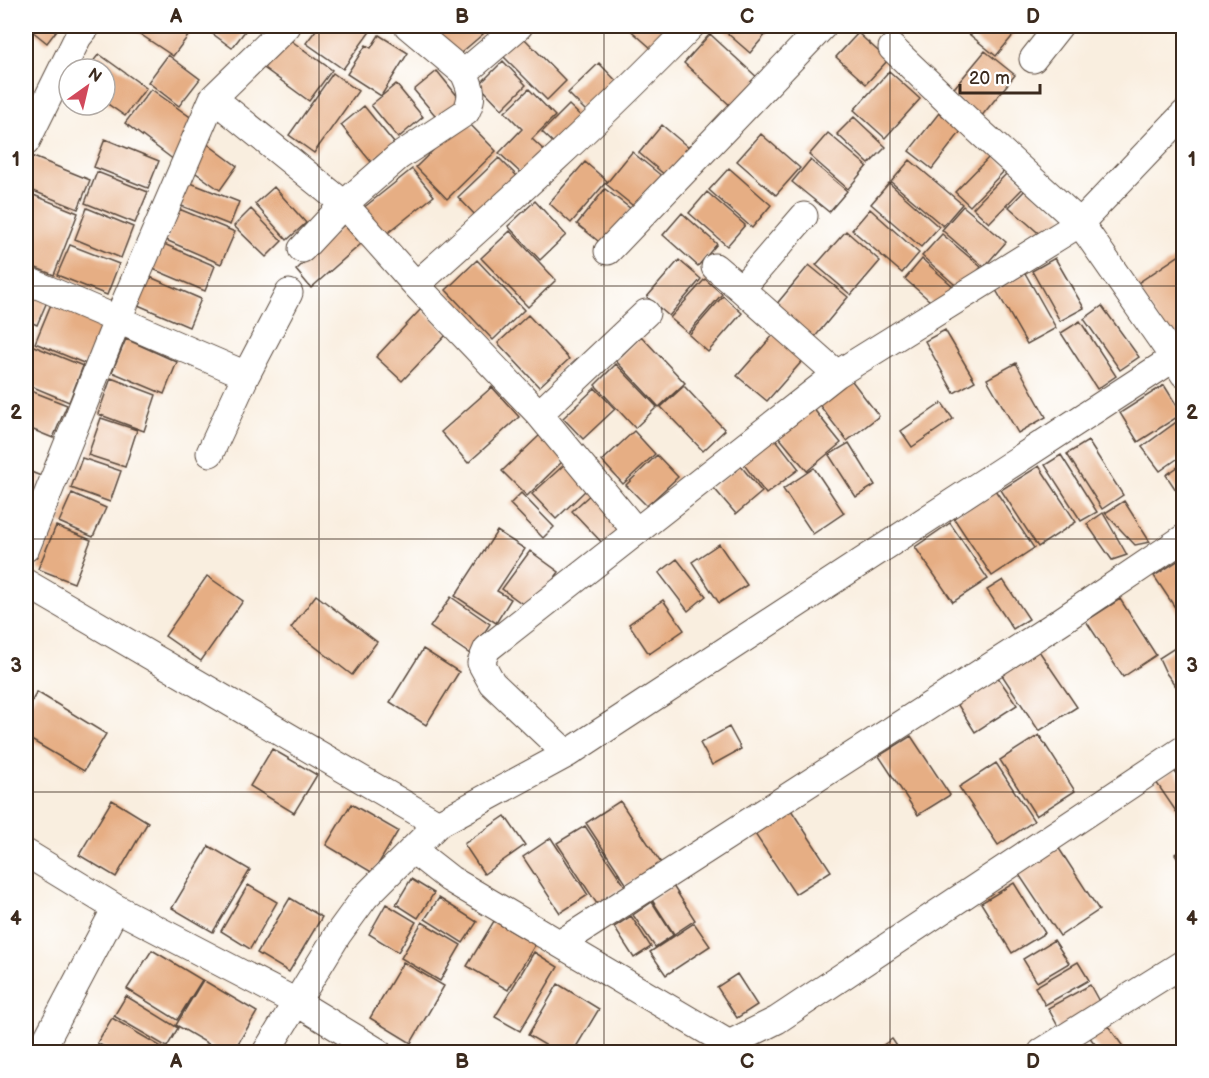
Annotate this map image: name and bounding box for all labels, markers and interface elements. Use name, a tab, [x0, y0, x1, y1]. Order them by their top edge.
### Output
text: A	[169, 5, 183, 29]
text: B	[455, 5, 469, 29]
text: C	[740, 5, 754, 29]
text: D	[1026, 5, 1040, 29]
north arrow	[57, 57, 117, 117]
scale bar	[960, 57, 1040, 95]
text: N	[84, 65, 105, 87]
text: 20 m	[969, 68, 1010, 89]
text: 1	[12, 148, 20, 172]
text: 1	[1188, 148, 1196, 172]
text: 2	[10, 401, 22, 425]
text: 2	[1186, 401, 1198, 425]
text: 3	[10, 654, 22, 678]
text: 3	[1186, 654, 1198, 678]
text: 4	[10, 907, 22, 931]
text: 4	[1186, 907, 1198, 931]
text: A	[169, 1050, 183, 1074]
text: B	[455, 1050, 469, 1074]
text: C	[740, 1050, 754, 1074]
text: D	[1026, 1050, 1040, 1074]

